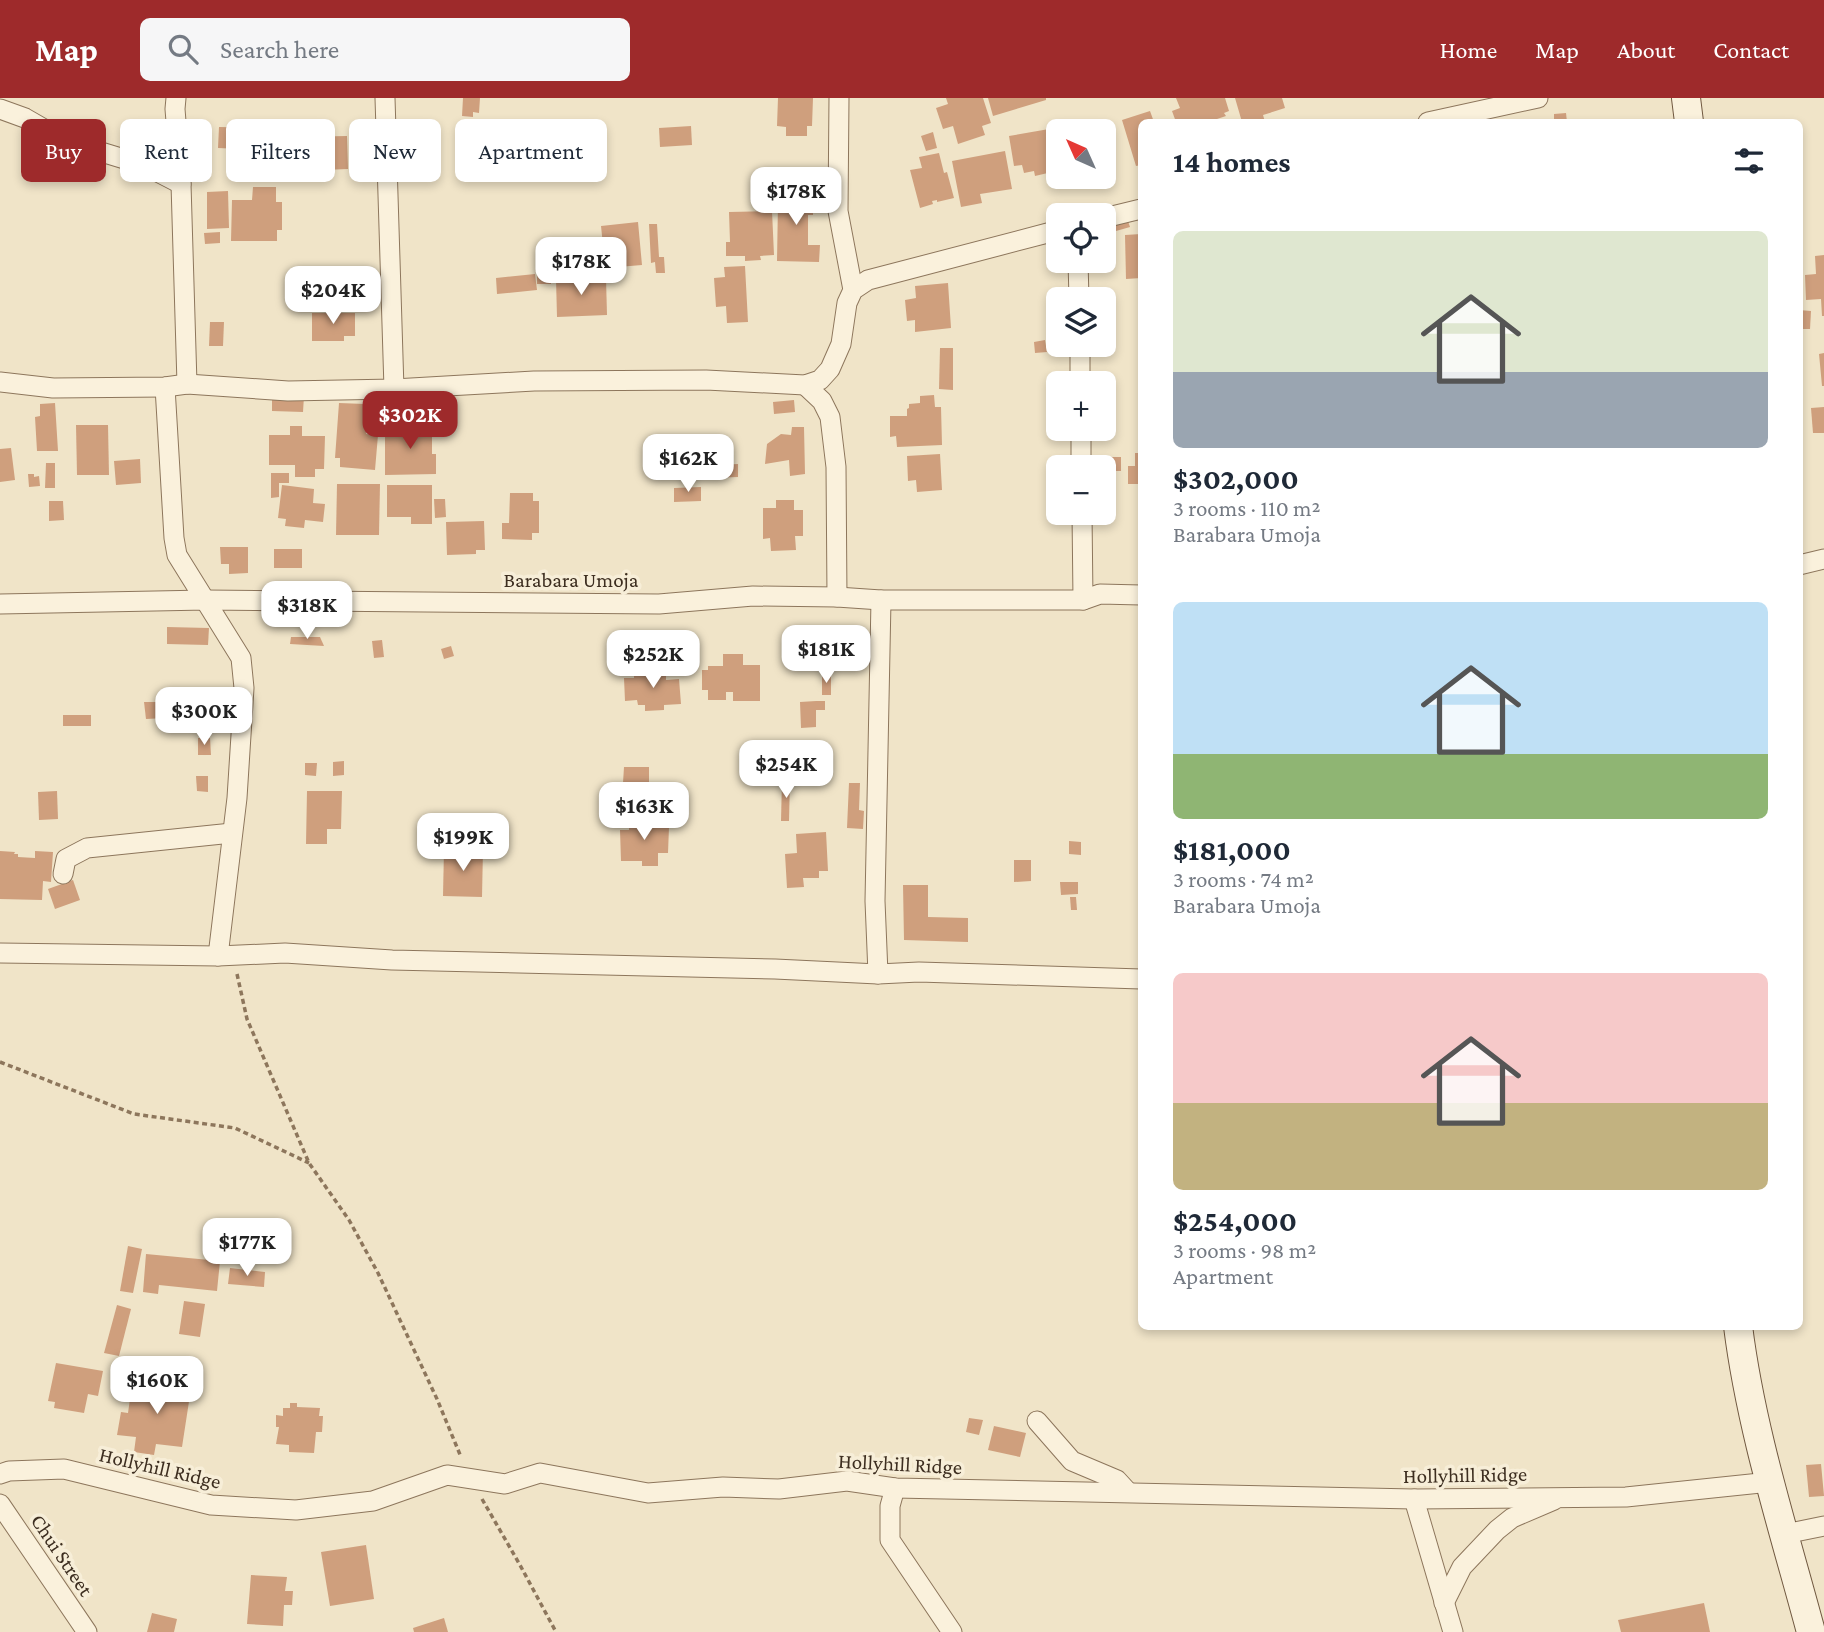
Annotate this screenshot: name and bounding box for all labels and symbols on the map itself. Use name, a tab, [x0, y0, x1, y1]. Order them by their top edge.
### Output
north arrow	[1046, 119, 1116, 189]
pin: $178K	[747, 167, 845, 227]
pin: $178K	[532, 238, 630, 297]
pin: $204K	[284, 266, 382, 326]
pin: $302K	[361, 392, 459, 451]
pin: $162K	[639, 434, 737, 494]
street label: Barabara Umoja	[503, 568, 639, 592]
pin: $318K	[258, 582, 356, 641]
pin: $181K	[777, 626, 875, 685]
pin: $252K	[604, 630, 702, 690]
pin: $300K	[155, 688, 253, 747]
pin: $254K	[737, 740, 835, 800]
pin: $163K	[595, 782, 693, 842]
pin: $199K	[414, 814, 512, 873]
pin: $177K	[198, 1218, 296, 1278]
pin: $160K	[108, 1356, 206, 1416]
street label: Hollyhill Ridge	[97, 1442, 223, 1494]
street label: Hollyhill Ridge	[837, 1449, 963, 1479]
street label: Hollyhill Ridge	[1403, 1462, 1527, 1488]
street label: Chui Street	[26, 1510, 99, 1601]

